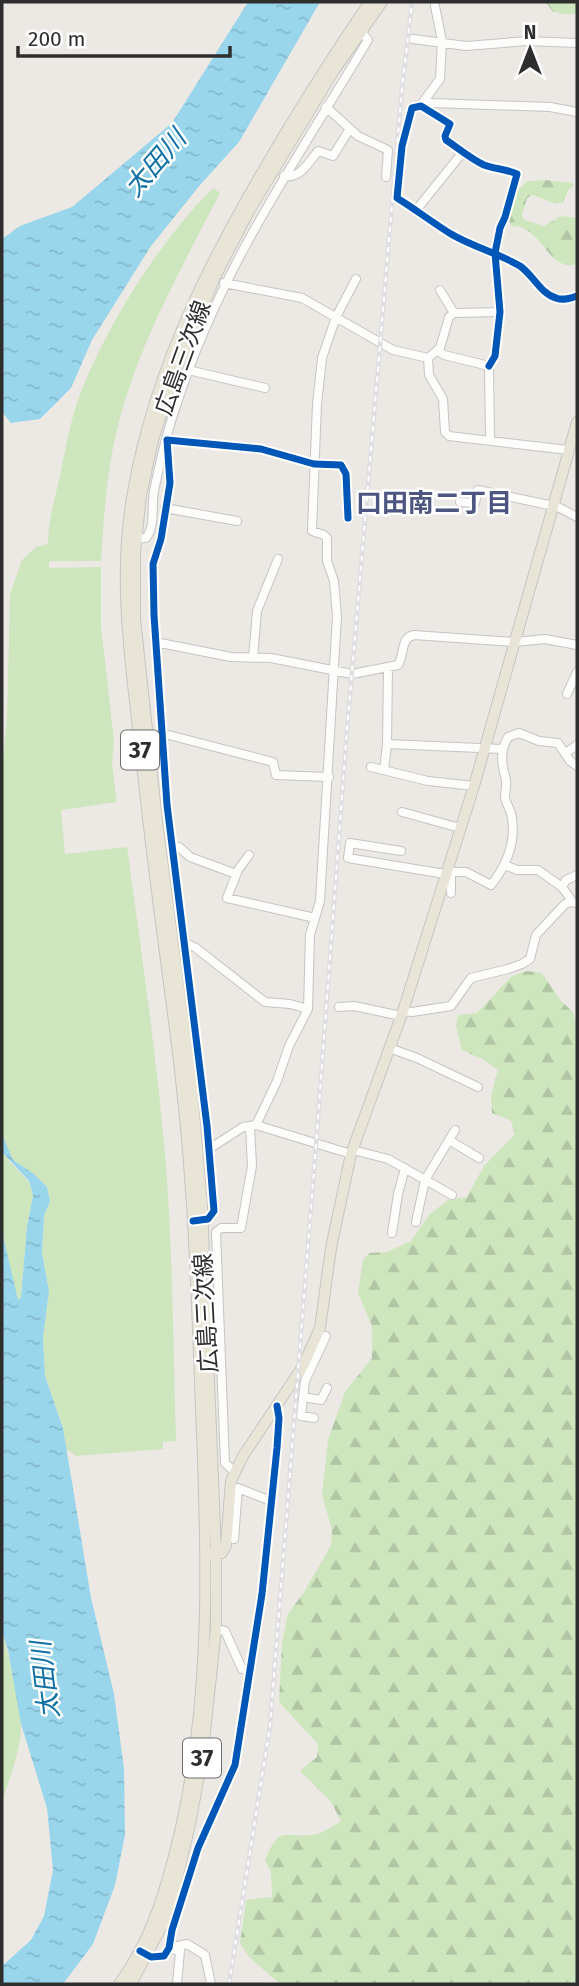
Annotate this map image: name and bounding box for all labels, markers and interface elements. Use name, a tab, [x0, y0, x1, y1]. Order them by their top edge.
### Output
scale bar	[18, 14, 229, 58]
north arrow	[495, 14, 565, 84]
text: N	[524, 21, 536, 44]
text: 200 m	[28, 26, 85, 52]
water label: 太田川	[118, 121, 195, 203]
street label: 広島三次線	[149, 297, 217, 419]
district label: 口田南二丁目	[356, 488, 512, 519]
road number: 37	[121, 730, 159, 770]
street label: 広島三次線	[189, 1252, 223, 1374]
water label: 太田川	[25, 1636, 66, 1721]
road number: 37	[183, 1738, 221, 1778]

